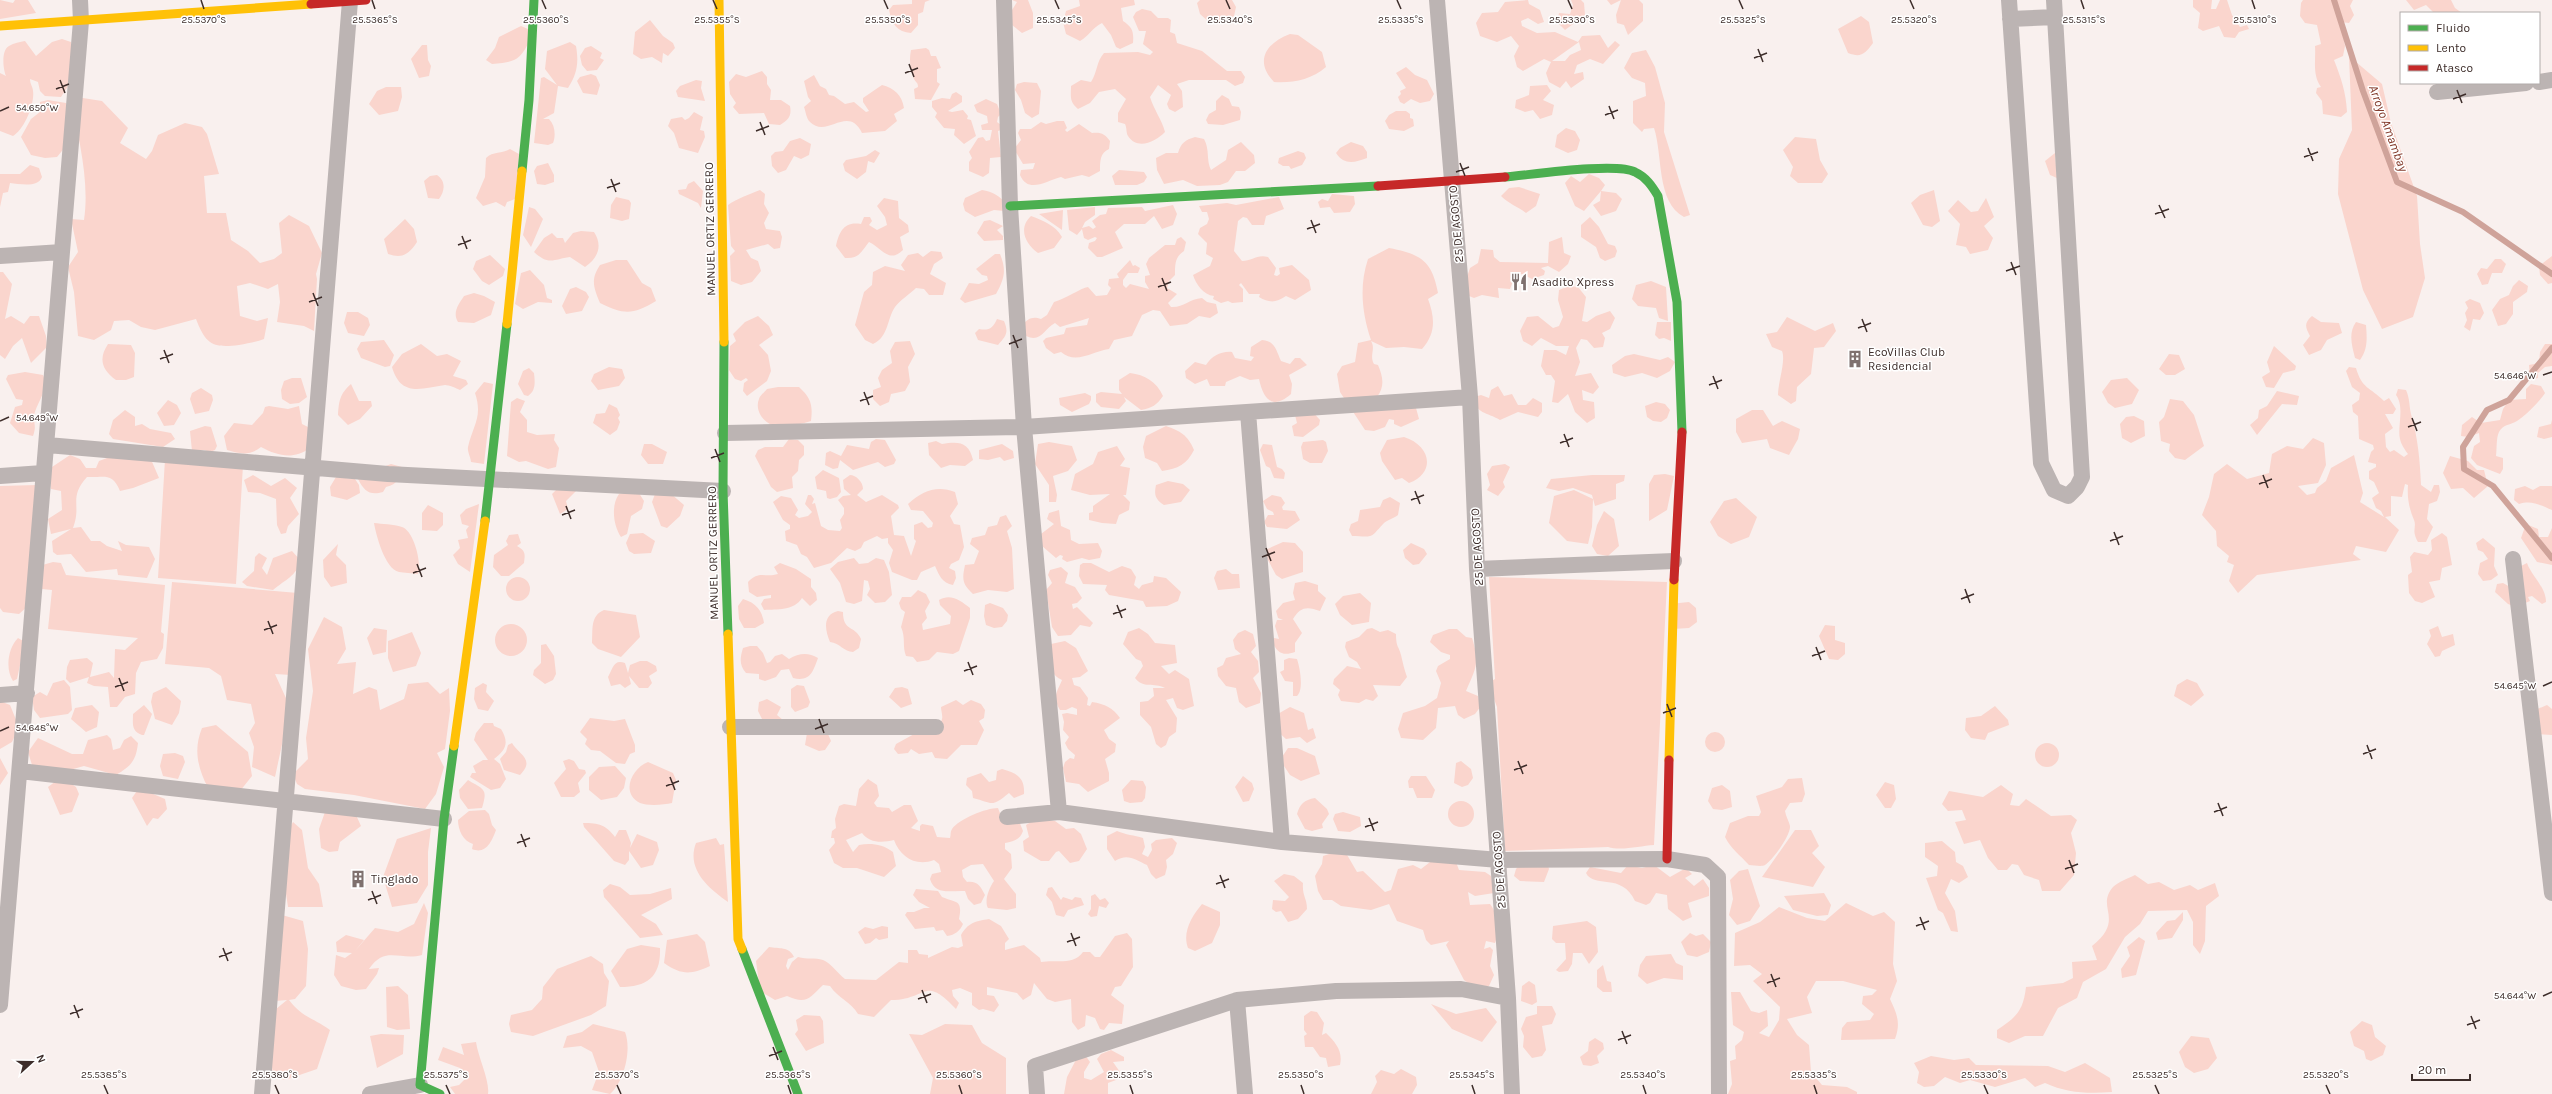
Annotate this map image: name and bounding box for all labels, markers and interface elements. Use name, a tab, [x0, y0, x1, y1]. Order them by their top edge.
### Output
legend	[2400, 12, 2540, 84]
text: 25.5370°S	[182, 14, 226, 26]
text: 25.5365°S	[352, 14, 398, 26]
text: 25.5360°S	[523, 14, 569, 26]
text: 25.5355°S	[694, 14, 740, 26]
text: 25.5350°S	[865, 14, 911, 26]
text: 25.5345°S	[1036, 14, 1082, 26]
text: 25.5340°S	[1207, 14, 1253, 26]
text: 25.5335°S	[1378, 14, 1424, 26]
text: 25.5330°S	[1549, 14, 1595, 26]
text: 25.5325°S	[1720, 14, 1766, 26]
text: 25.5320°S	[1891, 14, 1937, 26]
text: 25.5315°S	[2062, 14, 2106, 26]
text: 25.5310°S	[2233, 14, 2277, 26]
text: Fluido	[2436, 21, 2470, 35]
text: Lento	[2436, 41, 2466, 55]
text: Atasco	[2436, 61, 2473, 75]
water label: Arroyo Amambay	[2366, 83, 2411, 174]
text: 54.650°W	[16, 102, 58, 114]
street label: MANUEL ORTIZ GERRERO	[702, 162, 718, 296]
street label: 25 DE AGOSTO	[1446, 185, 1466, 263]
restaurant icon: Asadito Xpress	[1509, 272, 1529, 292]
place label: Asadito Xpress	[1532, 275, 1614, 289]
place label: EcoVillas Club Residencial	[1868, 345, 1945, 373]
building icon: EcoVillas Club Residencial	[1845, 349, 1865, 369]
text: 54.646°W	[2494, 370, 2536, 382]
text: 54.649°W	[16, 412, 58, 424]
street label: MANUEL ORTIZ GERRERO	[705, 486, 721, 620]
street label: 25 DE AGOSTO	[1468, 508, 1486, 586]
text: 54.645°W	[2494, 680, 2536, 692]
text: 54.648°W	[16, 722, 58, 734]
street label: 25 DE AGOSTO	[1489, 831, 1509, 909]
building icon: Tinglado	[348, 869, 368, 889]
place label: Tinglado	[371, 872, 418, 886]
text: 54.644°W	[2494, 990, 2536, 1002]
north arrow	[12, 1042, 52, 1082]
text: N	[33, 1053, 48, 1065]
scale bar	[2412, 1056, 2470, 1082]
text: 20 m	[2418, 1063, 2446, 1077]
text: 25.5385°S	[81, 1069, 127, 1081]
text: 25.5380°S	[252, 1069, 298, 1081]
text: 25.5375°S	[424, 1069, 468, 1081]
text: 25.5370°S	[595, 1069, 639, 1081]
text: 25.5365°S	[765, 1069, 811, 1081]
text: 25.5360°S	[936, 1069, 982, 1081]
text: 25.5355°S	[1107, 1069, 1153, 1081]
text: 25.5350°S	[1278, 1069, 1324, 1081]
text: 25.5345°S	[1449, 1069, 1495, 1081]
text: 25.5340°S	[1620, 1069, 1666, 1081]
text: 25.5335°S	[1791, 1069, 1837, 1081]
text: 25.5330°S	[1961, 1069, 2007, 1081]
text: 25.5325°S	[2132, 1069, 2178, 1081]
text: 25.5320°S	[2303, 1069, 2349, 1081]

